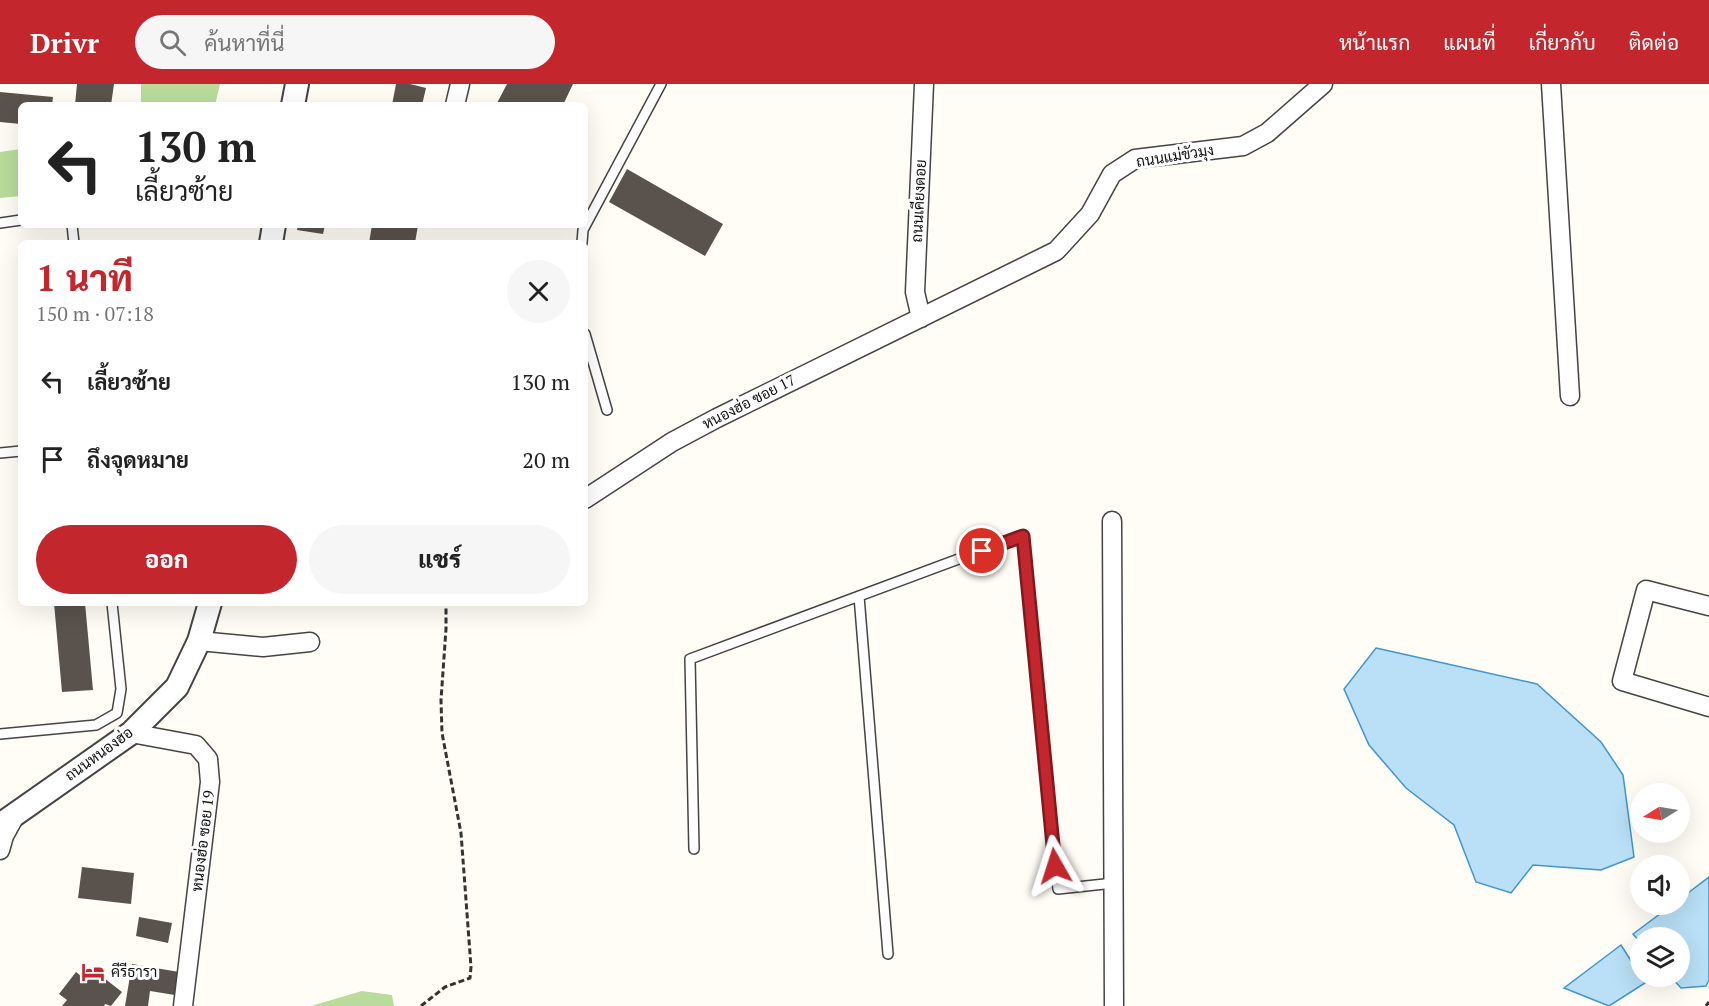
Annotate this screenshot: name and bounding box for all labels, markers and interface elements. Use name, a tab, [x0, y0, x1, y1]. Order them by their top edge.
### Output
search box	[135, 15, 555, 69]
text: Drivr	[30, 24, 99, 61]
icon: search	[156, 26, 189, 59]
text: ค้นหาที่นี่	[204, 28, 285, 57]
text: หน้าแรก	[1339, 28, 1410, 56]
text: แผนที่	[1443, 28, 1496, 56]
text: เกี่ยวกับ	[1529, 28, 1596, 56]
text: ติดต่อ	[1629, 28, 1679, 56]
text: 130 m	[135, 118, 256, 174]
icon: left	[36, 126, 114, 204]
street label: ถนนแม่ขัวมุง	[1135, 139, 1215, 173]
street label: ถนนเคียงดอย	[906, 159, 930, 243]
text: เลี้ยวซ้าย	[135, 173, 233, 209]
text: 1 นาที	[36, 254, 133, 301]
button: close	[507, 260, 570, 323]
text: 150 m · 07:18	[36, 300, 154, 327]
icon: left	[36, 365, 69, 398]
text: เลี้ยวซ้าย	[87, 367, 171, 396]
text: 130 m	[510, 367, 570, 396]
street label: หนองฮ่อ ซอย 17	[699, 369, 798, 433]
icon: arrive	[36, 443, 69, 476]
text: ถึงจุดหมาย	[87, 445, 189, 474]
text: 20 m	[522, 445, 570, 474]
button: ออก	[36, 525, 297, 594]
button: แชร์	[309, 525, 570, 594]
pin	[956, 525, 1007, 576]
icon: arrive	[965, 534, 998, 567]
street label: ถนนหนองฮ่อ	[60, 722, 137, 785]
north arrow	[1630, 783, 1690, 843]
map controls	[1630, 783, 1690, 987]
street label: หนองฮ่อ ซอย 19	[186, 789, 218, 893]
position arrow	[1023, 834, 1087, 898]
button: sound	[1630, 855, 1690, 915]
button: layers	[1630, 927, 1690, 987]
hotel icon: คีรีธารา	[80, 959, 106, 985]
place label: คีรีธารา	[111, 961, 157, 981]

